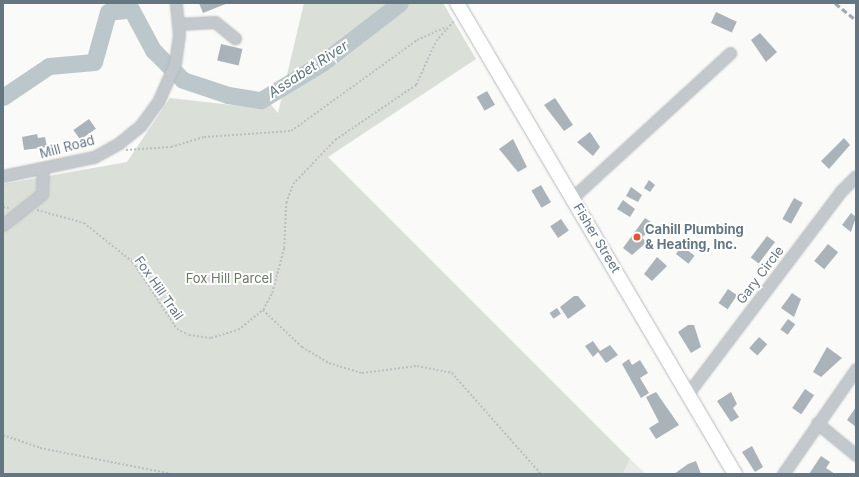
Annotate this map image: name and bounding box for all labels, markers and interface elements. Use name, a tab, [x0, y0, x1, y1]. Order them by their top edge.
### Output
water label: Assabet River	[265, 37, 351, 101]
street label: Mill Road	[38, 132, 96, 162]
street label: Fisher Street	[570, 200, 624, 276]
place label: Cahill Plumbing & Heating, Inc.	[645, 222, 744, 253]
marker: Cahill Plumbing & Heating, Inc.	[632, 232, 642, 242]
street label: Gary Circle	[733, 243, 787, 307]
street label: Fox Hill Trail	[131, 253, 187, 323]
park label: Fox Hill Parcel	[186, 270, 272, 286]

